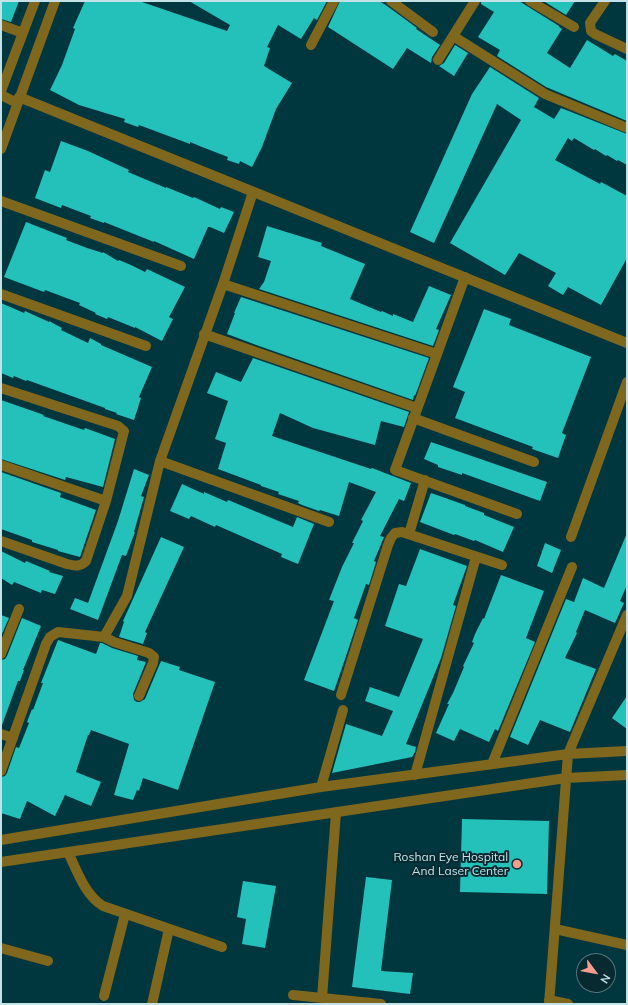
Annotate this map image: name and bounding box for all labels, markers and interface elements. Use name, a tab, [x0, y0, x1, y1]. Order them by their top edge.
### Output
place label: Roshan Eye Hospital And Laser Center	[393, 850, 508, 878]
marker: Roshan Eye Hospital And Laser Center	[511, 858, 523, 870]
north arrow	[576, 953, 616, 993]
text: N	[597, 972, 613, 986]

